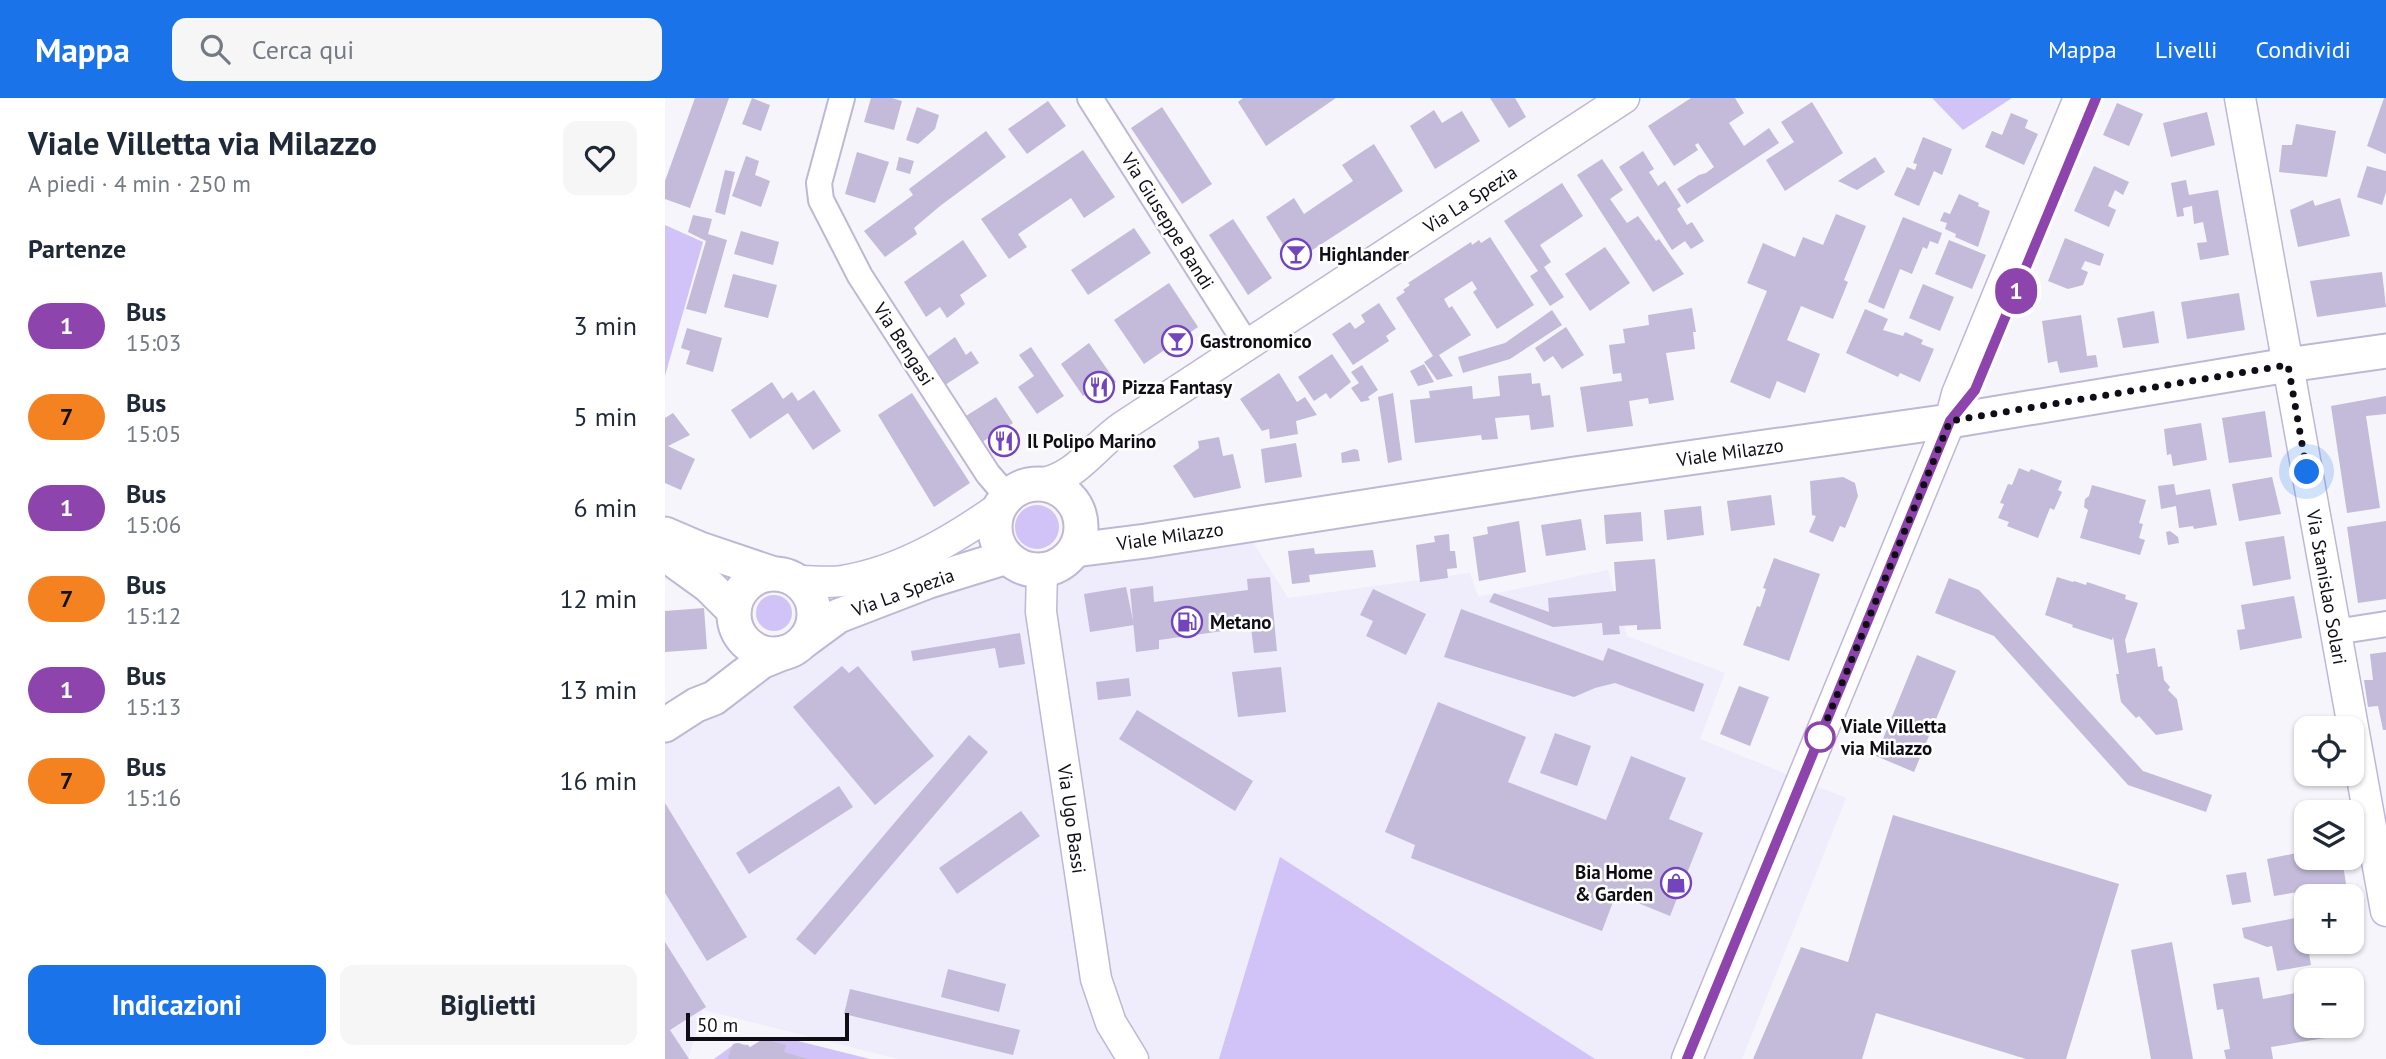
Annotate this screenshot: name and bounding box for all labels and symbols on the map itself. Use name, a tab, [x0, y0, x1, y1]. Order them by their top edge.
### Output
street label: Via Giuseppe Bandi	[1116, 147, 1220, 294]
street label: Via La Spezia	[1418, 160, 1521, 239]
bar icon: Highlander	[1279, 237, 1313, 271]
place label: Highlander	[1319, 242, 1409, 266]
line badge: 1	[1993, 268, 2039, 314]
street label: Via Bengasi	[868, 297, 940, 390]
bar icon: Gastronomico	[1160, 324, 1194, 358]
place label: Gastronomico	[1200, 329, 1312, 353]
restaurant icon: Pizza Fantasy	[1082, 370, 1116, 404]
place label: Pizza Fantasy	[1122, 375, 1233, 399]
restaurant icon: Il Polipo Marino	[987, 424, 1021, 458]
place label: Il Polipo Marino	[1027, 429, 1156, 453]
street label: Viale Milazzo	[1674, 433, 1785, 472]
your location	[2289, 454, 2324, 489]
street label: Via Stanislao Solari	[2301, 507, 2352, 666]
street label: Viale Milazzo	[1114, 517, 1225, 556]
street label: Via La Spezia	[848, 562, 957, 622]
fuel station icon: Metano	[1170, 605, 1204, 639]
place label: Metano	[1210, 610, 1271, 634]
place label: Viale Villetta via Milazzo	[1840, 714, 1946, 760]
marker: Viale Villetta via Milazzo	[1805, 722, 1835, 752]
street label: Via Ugo Bassi	[1052, 762, 1092, 875]
place label: Bia Home & Garden	[1575, 860, 1653, 906]
shop icon: Bia Home & Garden	[1659, 866, 1693, 900]
scale bar	[686, 1010, 849, 1042]

